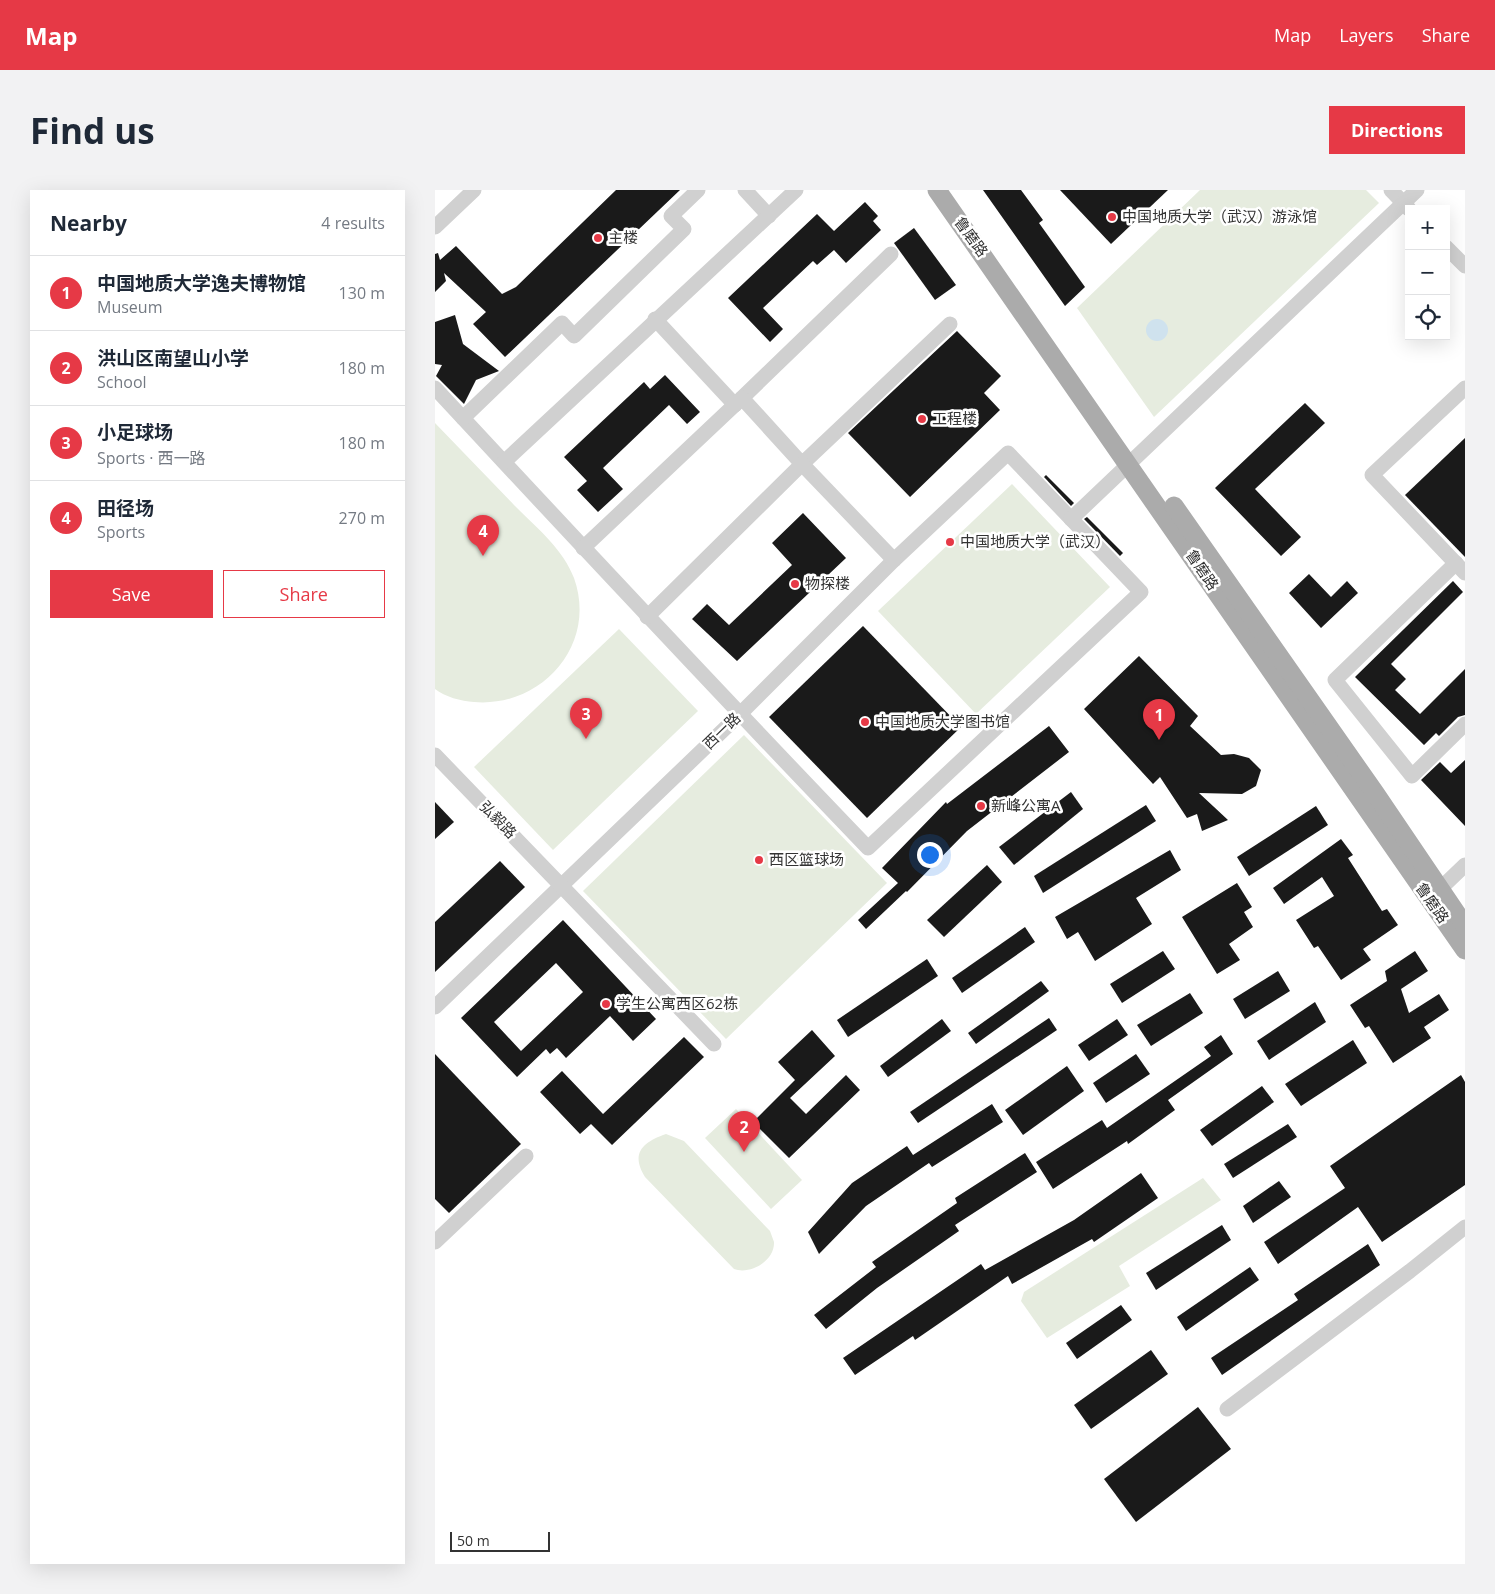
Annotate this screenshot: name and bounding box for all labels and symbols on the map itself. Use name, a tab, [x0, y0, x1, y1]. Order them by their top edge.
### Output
place label: 中国地质大学（武汉）游泳馆	[1122, 206, 1317, 226]
marker: 中国地质大学（武汉）游泳馆	[1106, 211, 1118, 223]
street label: 鲁磨路	[950, 212, 993, 260]
place label: 主楼	[608, 227, 638, 247]
marker: 主楼	[592, 232, 604, 244]
place label: 工程楼	[932, 408, 977, 428]
marker: 工程楼	[916, 413, 928, 425]
pin: 4	[467, 515, 499, 556]
place label: 中国地质大学（武汉）	[960, 531, 1110, 551]
marker: 中国地质大学（武汉）	[944, 536, 956, 548]
street label: 鲁磨路	[1182, 545, 1224, 594]
place label: 物探楼	[805, 573, 850, 593]
marker: 物探楼	[789, 578, 801, 590]
pin: 3	[570, 698, 602, 739]
pin: 1	[1143, 699, 1175, 740]
street label: 西一路	[698, 707, 744, 753]
place label: 中国地质大学图书馆	[875, 711, 1010, 731]
marker: 中国地质大学图书馆	[859, 716, 871, 728]
place label: 新峰公寓A	[991, 795, 1061, 815]
street label: 弘毅路	[476, 796, 522, 842]
marker: 新峰公寓A	[975, 800, 987, 812]
your location	[917, 842, 943, 868]
place label: 西区篮球场	[769, 849, 844, 869]
marker: 西区篮球场	[753, 854, 765, 866]
street label: 鲁磨路	[1412, 878, 1454, 927]
place label: 学生公寓西区62栋	[616, 993, 738, 1013]
marker: 学生公寓西区62栋	[600, 998, 612, 1010]
pin: 2	[728, 1111, 760, 1152]
scale bar	[450, 1529, 550, 1552]

